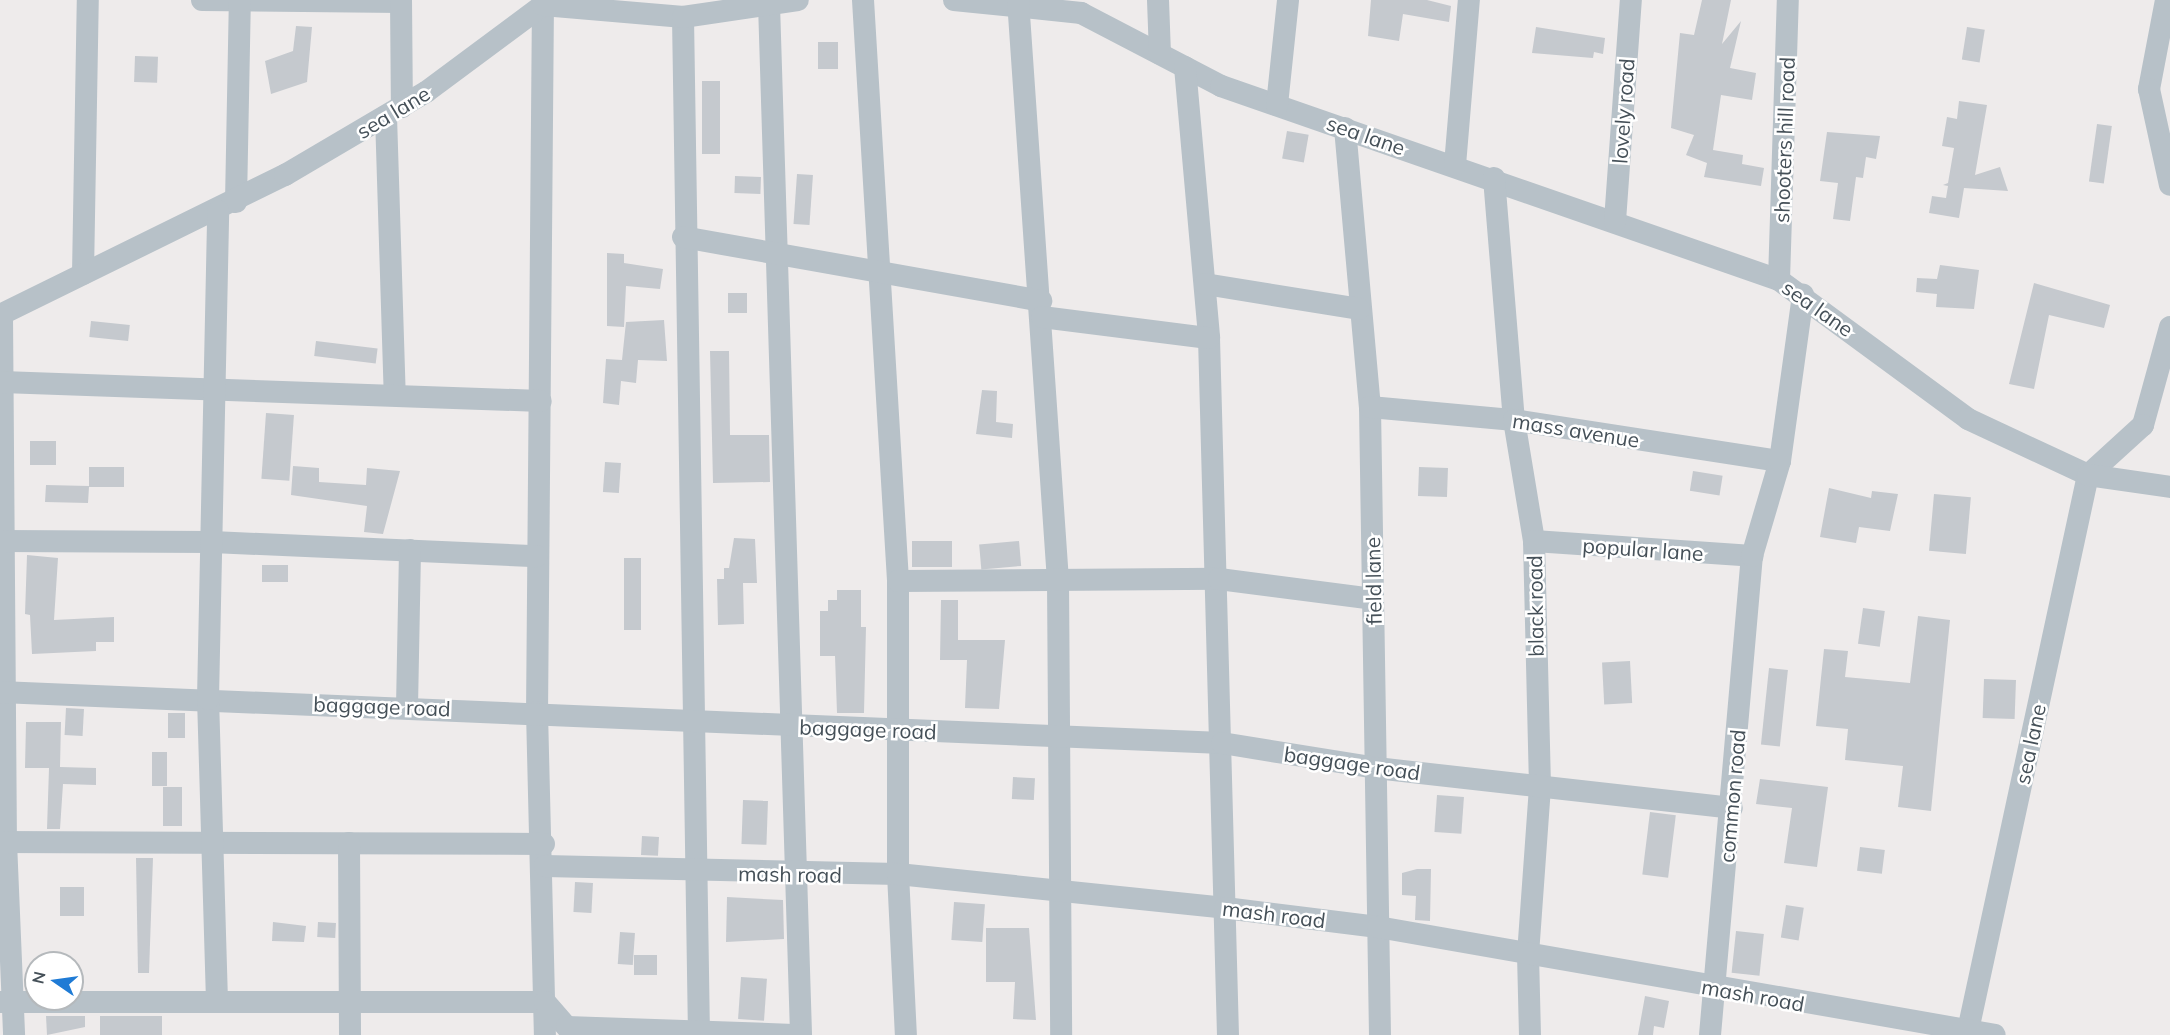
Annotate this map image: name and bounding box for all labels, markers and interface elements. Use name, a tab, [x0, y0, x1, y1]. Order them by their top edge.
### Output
street label: lovely road	[1607, 57, 1639, 165]
street label: shooters hill road	[1769, 57, 1799, 223]
street label: sea lane	[352, 80, 434, 144]
street label: sea lane	[1323, 110, 1409, 160]
street label: sea lane	[1777, 274, 1859, 342]
street label: mass avenue	[1511, 408, 1641, 452]
street label: popular lane	[1582, 532, 1704, 566]
street label: field lane	[1360, 537, 1386, 625]
street label: black road	[1522, 555, 1548, 657]
street label: baggage road	[313, 691, 451, 721]
street label: sea lane	[2009, 702, 2051, 786]
street label: baggage road	[799, 714, 937, 744]
street label: common road	[1714, 728, 1750, 864]
street label: baggage road	[1282, 741, 1422, 785]
street label: mash road	[738, 860, 842, 888]
street label: mash road	[1221, 895, 1327, 933]
north arrow	[24, 951, 84, 1011]
text: N	[27, 969, 50, 986]
street label: mash road	[1700, 974, 1806, 1016]

